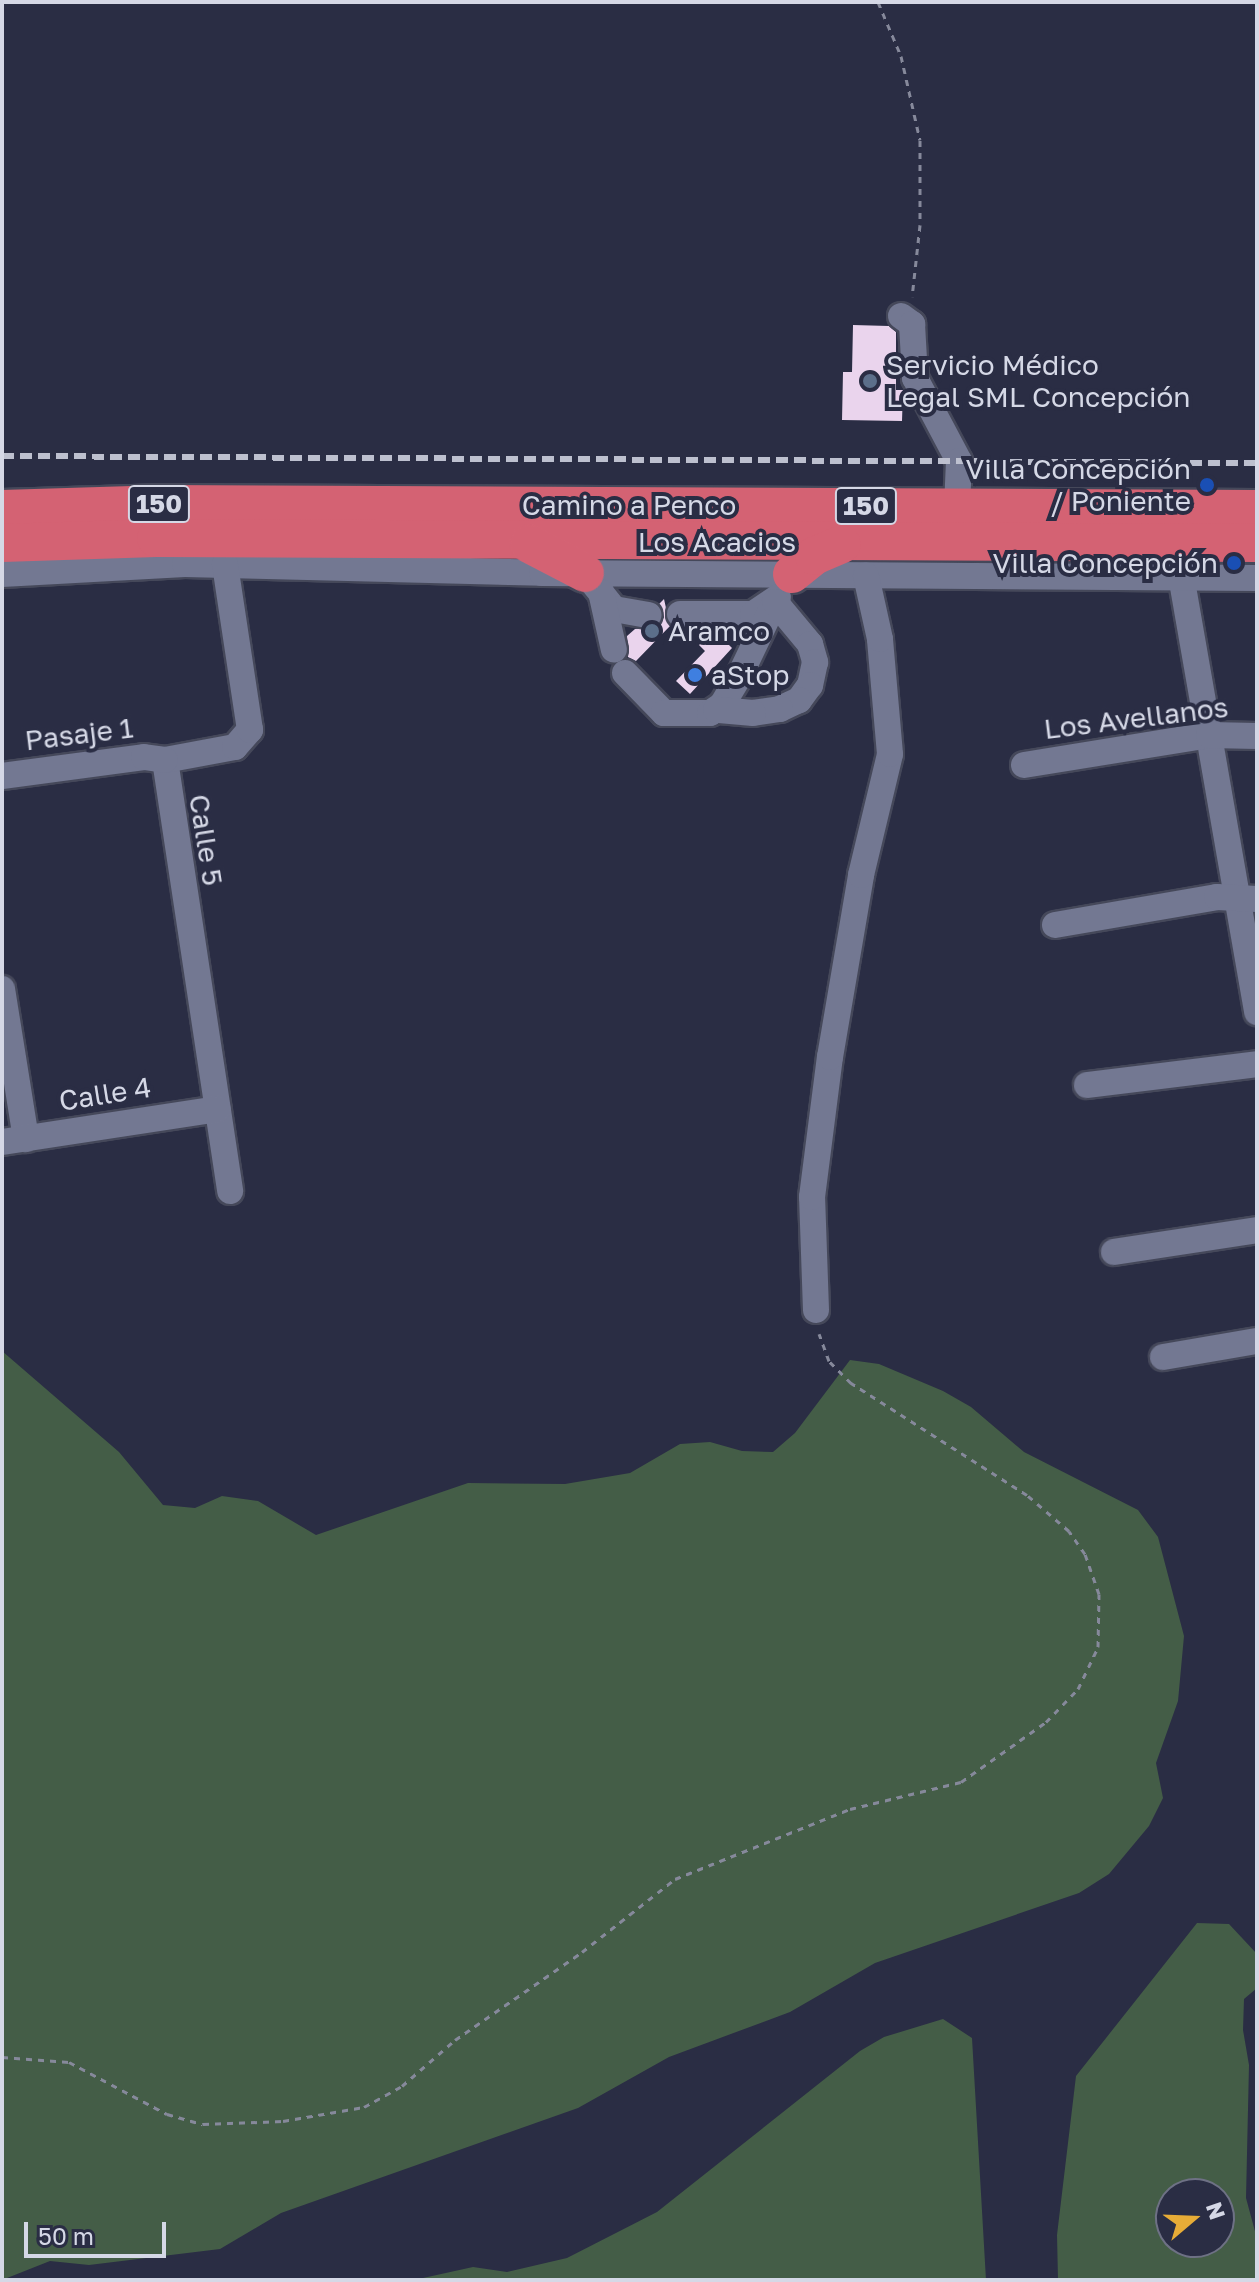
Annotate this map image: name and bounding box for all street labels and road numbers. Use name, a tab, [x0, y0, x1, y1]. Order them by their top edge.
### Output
road number: 150	[127, 482, 191, 526]
road number: 150	[834, 484, 898, 528]
street label: Camino a Penco	[522, 488, 736, 522]
street label: Los Acacios	[638, 525, 796, 559]
street label: Los Avellanos	[1042, 690, 1230, 746]
street label: Pasaje 1	[23, 711, 135, 757]
street label: Calle 5	[182, 792, 230, 888]
street label: Calle 4	[57, 1070, 153, 1118]

